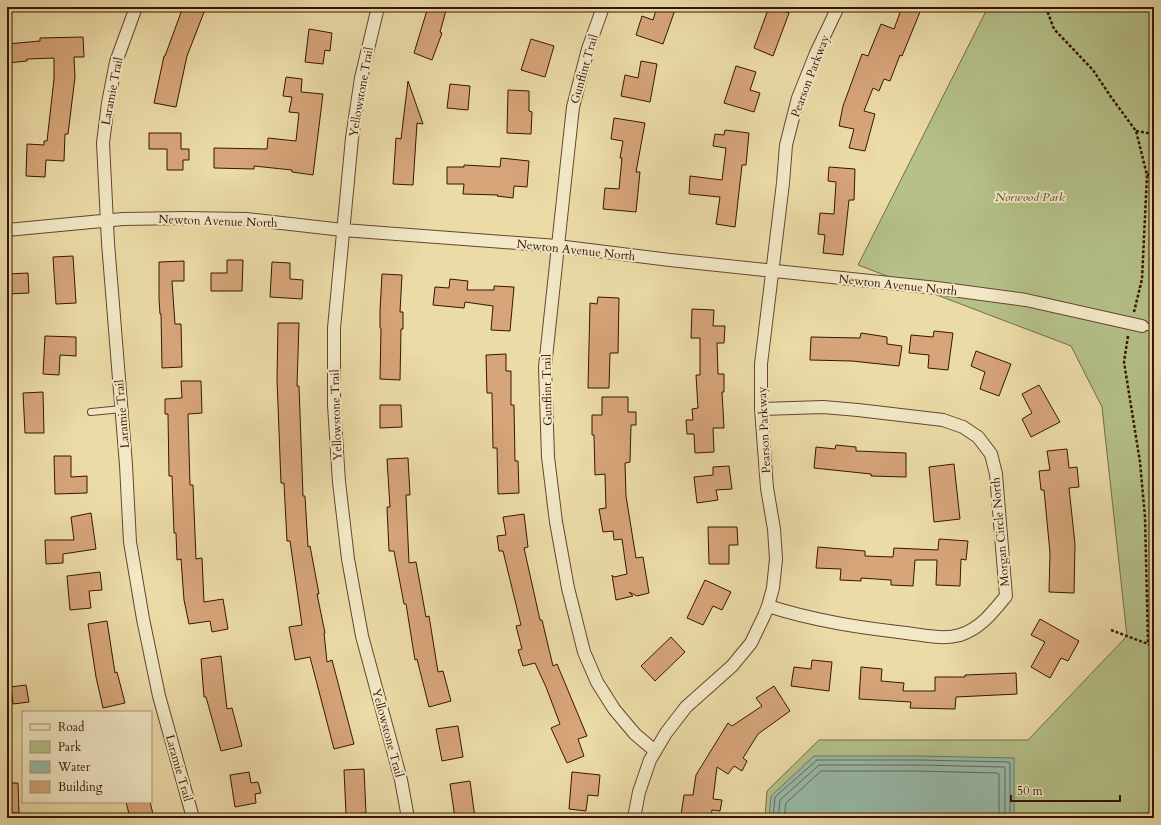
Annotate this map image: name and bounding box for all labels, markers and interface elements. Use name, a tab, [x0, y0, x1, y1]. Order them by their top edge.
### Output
street label: Gunflint Trail	[566, 32, 602, 106]
street label: Pearson Parkway	[787, 32, 833, 119]
street label: Yellowstone Trail	[345, 46, 377, 138]
street label: Laramie Trail	[98, 56, 126, 126]
park label: Norwood Park	[995, 189, 1065, 205]
street label: Newton Avenue North	[158, 211, 278, 231]
street label: Newton Avenue North	[516, 236, 637, 264]
street label: Newton Avenue North	[838, 271, 959, 299]
street label: Gunflint Trail	[538, 354, 556, 426]
street label: Yellowstone Trail	[326, 369, 346, 461]
street label: Laramie Trail	[111, 379, 133, 449]
street label: Pearson Parkway	[754, 386, 774, 474]
street label: Morgan Circle North	[987, 476, 1013, 587]
street label: Yellowstone Trail	[368, 687, 408, 779]
legend	[22, 711, 152, 803]
text: Road	[58, 719, 85, 735]
street label: Laramie Trail	[162, 733, 196, 803]
text: Park	[58, 739, 82, 755]
text: Water	[57, 759, 91, 775]
scale bar	[1011, 777, 1120, 803]
text: Building	[58, 779, 103, 795]
text: 50 m	[1017, 783, 1044, 799]

